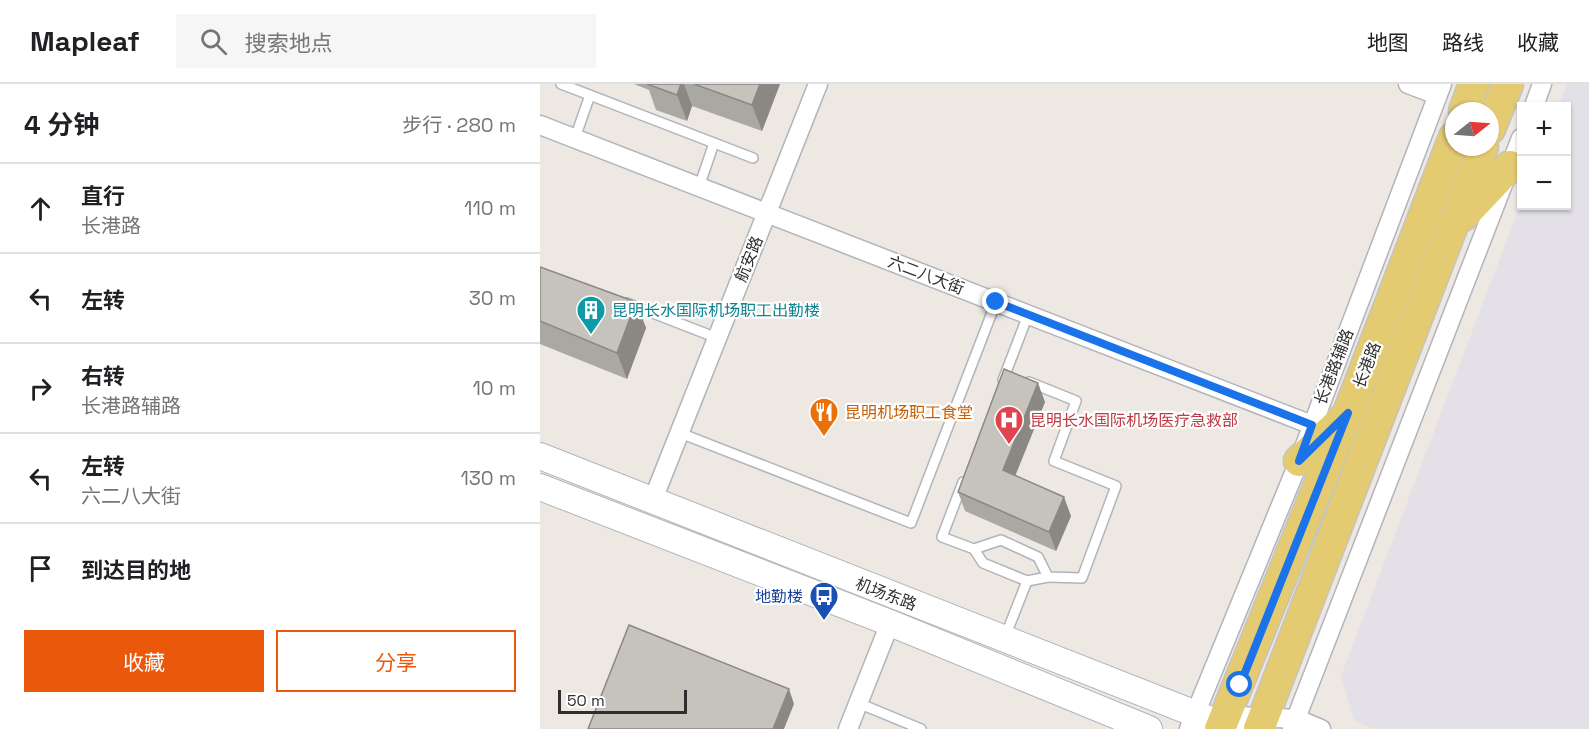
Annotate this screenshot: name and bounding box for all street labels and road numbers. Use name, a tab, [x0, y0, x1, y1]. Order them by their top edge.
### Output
street label: 航安路	[730, 233, 768, 285]
street label: 六二八大街	[885, 251, 967, 299]
street label: 长港路辅路	[1310, 326, 1358, 408]
street label: 长港路	[1349, 339, 1385, 391]
street label: 机场东路	[852, 573, 920, 615]

